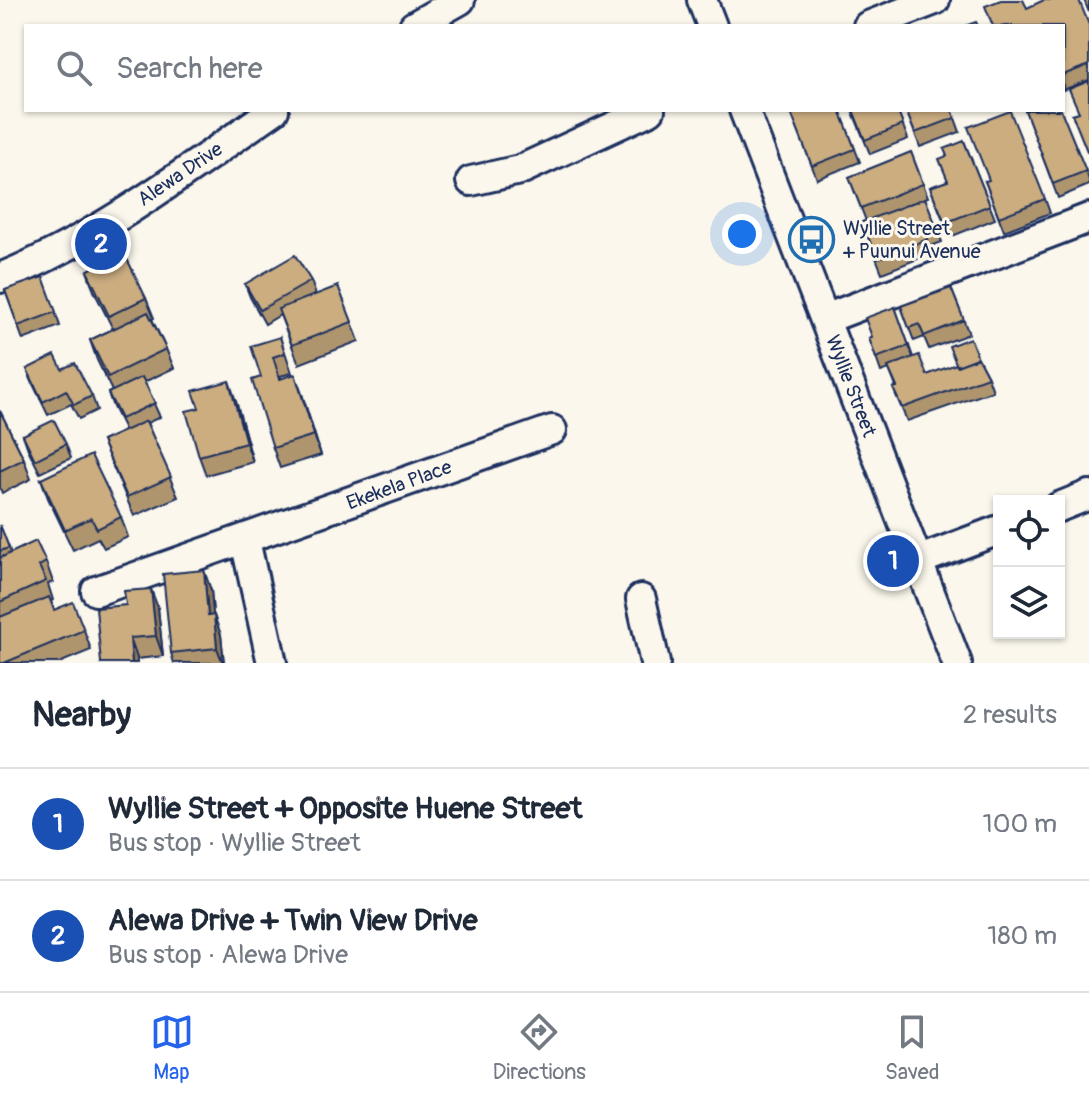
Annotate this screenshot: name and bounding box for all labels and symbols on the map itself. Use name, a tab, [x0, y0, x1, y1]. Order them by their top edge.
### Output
street label: Alewa Drive	[133, 136, 227, 212]
pin: 2	[75, 214, 127, 274]
your location	[722, 214, 762, 254]
bus stop icon: Wyllie Street + Puunui Avenue	[788, 216, 836, 264]
place label: Wyllie Street + Puunui Avenue	[842, 216, 981, 264]
street label: Wyllie Street	[820, 332, 882, 441]
street label: Ekekela Place	[343, 454, 455, 516]
pin: 1	[867, 531, 919, 591]

